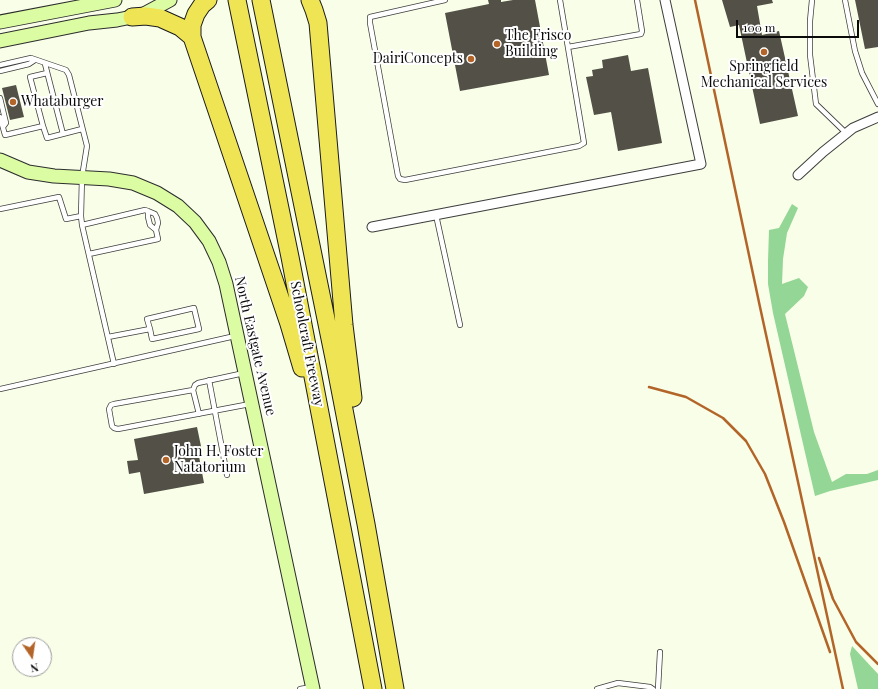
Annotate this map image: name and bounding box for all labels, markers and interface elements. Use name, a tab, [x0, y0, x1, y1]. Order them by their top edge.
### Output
scale bar	[738, 12, 861, 38]
text: 100 m	[743, 19, 775, 35]
place label: The Frisco Building	[505, 28, 571, 60]
marker: The Frisco Building	[492, 39, 502, 49]
marker: Springfield Mechanical Services	[759, 47, 769, 57]
place label: DairiConcepts	[373, 51, 463, 67]
marker: DairiConcepts	[466, 54, 476, 64]
place label: Springfield Mechanical Services	[701, 59, 827, 92]
place label: Whataburger	[21, 94, 104, 110]
marker: Whataburger	[8, 97, 18, 107]
street label: North Eastgate Avenue	[231, 275, 279, 417]
street label: Schoolcraft Freeway	[287, 280, 327, 408]
place label: John H. Foster Natatorium	[174, 444, 263, 476]
marker: John H. Foster Natatorium	[161, 455, 171, 465]
north arrow	[12, 637, 52, 677]
text: N	[29, 660, 40, 676]

